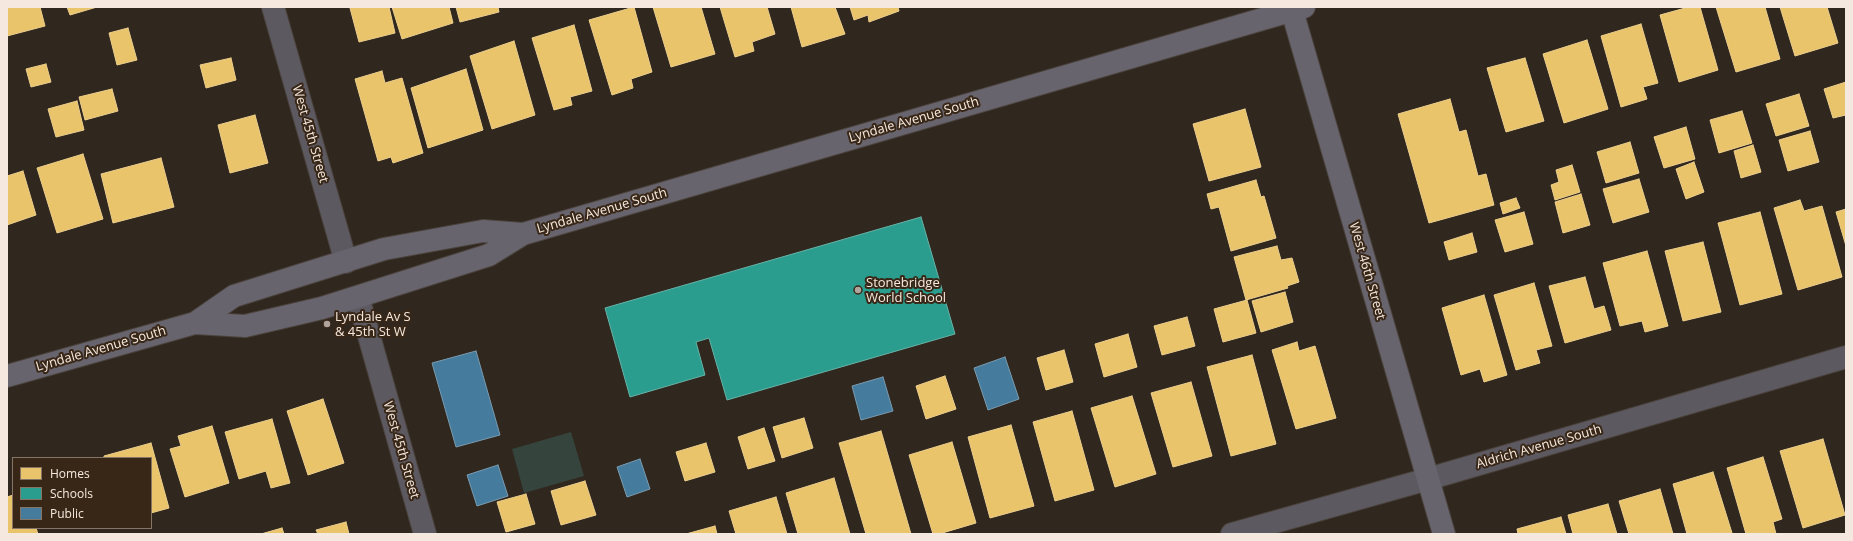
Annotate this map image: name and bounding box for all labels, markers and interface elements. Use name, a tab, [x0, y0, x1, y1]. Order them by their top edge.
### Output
street label: West 45th Street	[289, 83, 331, 185]
street label: Lyndale Avenue South	[847, 94, 981, 146]
street label: Lyndale Avenue South	[535, 185, 669, 237]
street label: West 46th Street	[1346, 220, 1388, 322]
place label: Stonebridge World School	[866, 275, 946, 306]
marker: Stonebridge World School	[853, 285, 863, 295]
place label: Lyndale Av S & 45th St W	[335, 309, 411, 340]
marker: Lyndale Av S & 45th St W	[322, 319, 332, 329]
street label: Lyndale Avenue South	[34, 323, 168, 375]
street label: West 45th Street	[380, 399, 422, 501]
street label: Aldrich Avenue South	[1474, 422, 1604, 472]
legend	[12, 457, 152, 529]
text: Homes	[50, 465, 90, 482]
text: Schools	[50, 485, 93, 502]
text: Public	[50, 505, 84, 522]

